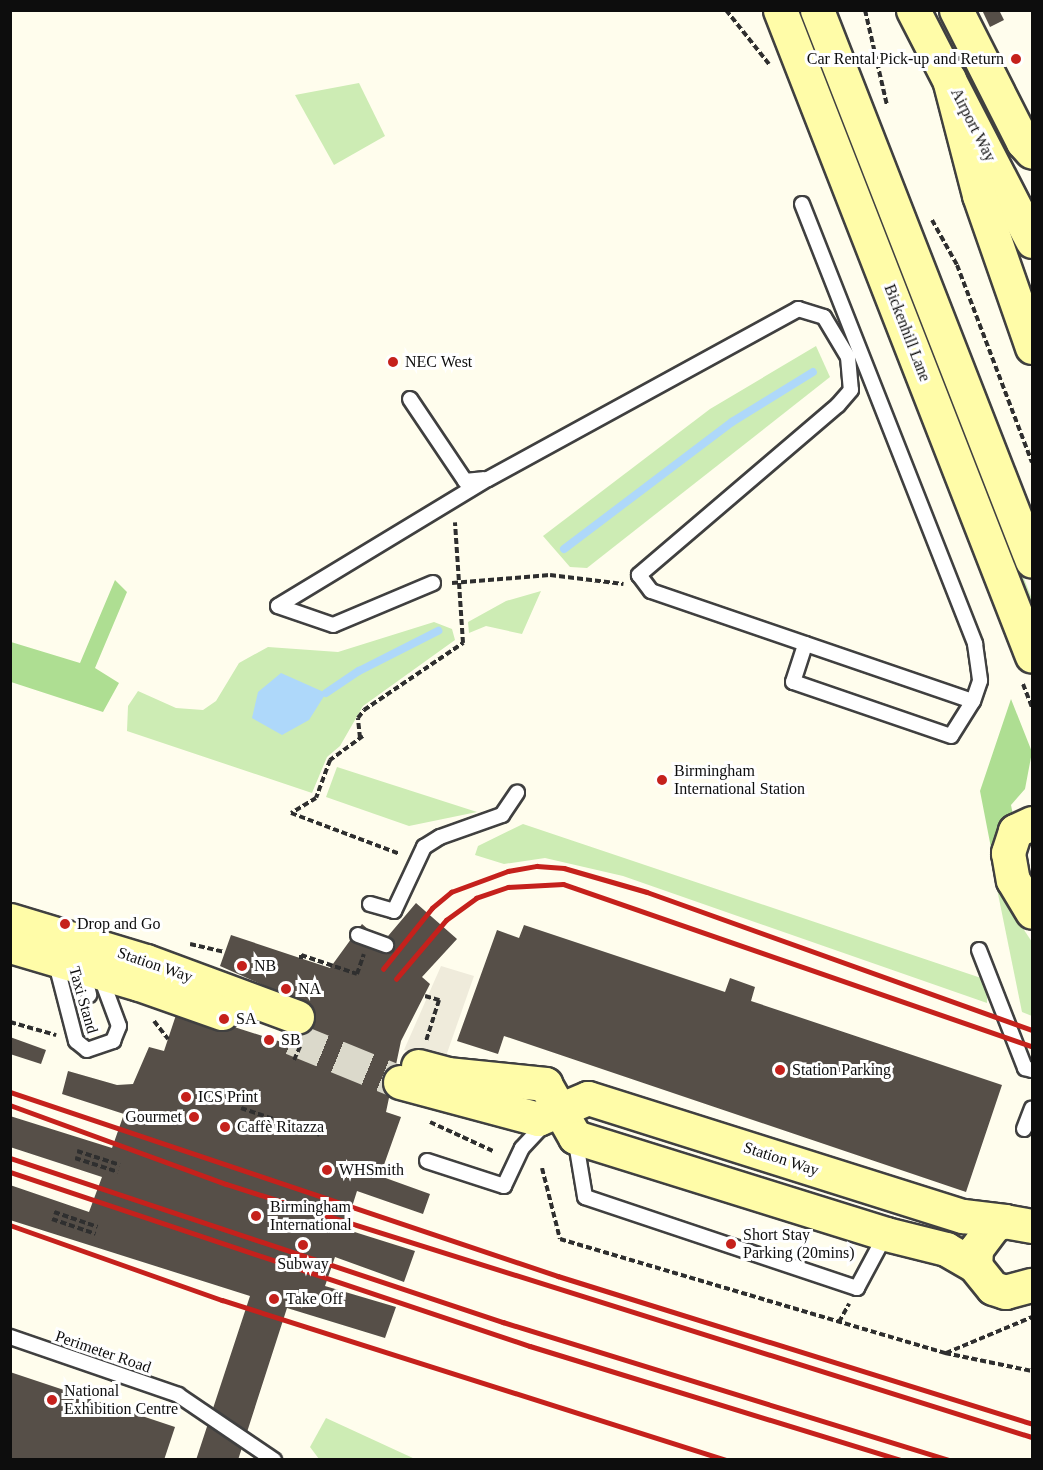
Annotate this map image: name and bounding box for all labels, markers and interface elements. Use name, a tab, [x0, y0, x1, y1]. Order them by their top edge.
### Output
place label: Car Rental Pick-up and Return	[807, 49, 1004, 69]
marker: Car Rental Pick-up and Return	[1009, 52, 1023, 66]
street label: Airport Way	[946, 85, 1000, 165]
street label: Bickenhill Lane	[880, 282, 934, 384]
place label: NEC West	[405, 352, 473, 372]
marker: NEC West	[386, 355, 400, 369]
place label: Birmingham International Station	[674, 761, 805, 799]
marker: Birmingham International Station	[655, 773, 669, 787]
place label: Drop and Go	[77, 914, 161, 934]
marker: Drop and Go	[58, 917, 72, 931]
street label: Station Way	[115, 943, 195, 987]
place label: NB	[254, 956, 276, 976]
marker: NB	[235, 959, 249, 973]
street label: Taxi Stand	[64, 964, 102, 1036]
place label: NA	[298, 979, 321, 999]
marker: NA	[279, 982, 293, 996]
place label: SA	[236, 1009, 256, 1029]
marker: SA	[217, 1012, 231, 1026]
place label: SB	[281, 1030, 301, 1050]
marker: SB	[262, 1033, 276, 1047]
place label: Station Parking	[792, 1060, 891, 1080]
marker: Station Parking	[773, 1063, 787, 1077]
place label: ICS Print	[198, 1087, 258, 1107]
marker: ICS Print	[179, 1090, 193, 1104]
place label: Gourmet	[125, 1107, 182, 1127]
marker: Gourmet	[187, 1110, 201, 1124]
place label: Caffè Ritazza	[237, 1117, 324, 1137]
marker: Caffè Ritazza	[218, 1120, 232, 1134]
street label: Station Way	[741, 1138, 821, 1180]
place label: WHSmith	[339, 1160, 404, 1180]
marker: WHSmith	[320, 1163, 334, 1177]
place label: Birmingham International	[270, 1197, 352, 1235]
marker: Birmingham International	[247, 1207, 265, 1225]
place label: Short Stay Parking (20mins)	[743, 1225, 855, 1263]
marker: Short Stay Parking (20mins)	[724, 1237, 738, 1251]
marker: Subway	[296, 1238, 310, 1252]
place label: Subway	[277, 1254, 329, 1274]
place label: Take Off	[286, 1289, 343, 1309]
marker: Take Off	[267, 1292, 281, 1306]
street label: Perimeter Road	[53, 1327, 153, 1377]
place label: National Exhibition Centre	[64, 1381, 178, 1419]
marker: National Exhibition Centre	[45, 1393, 59, 1407]

